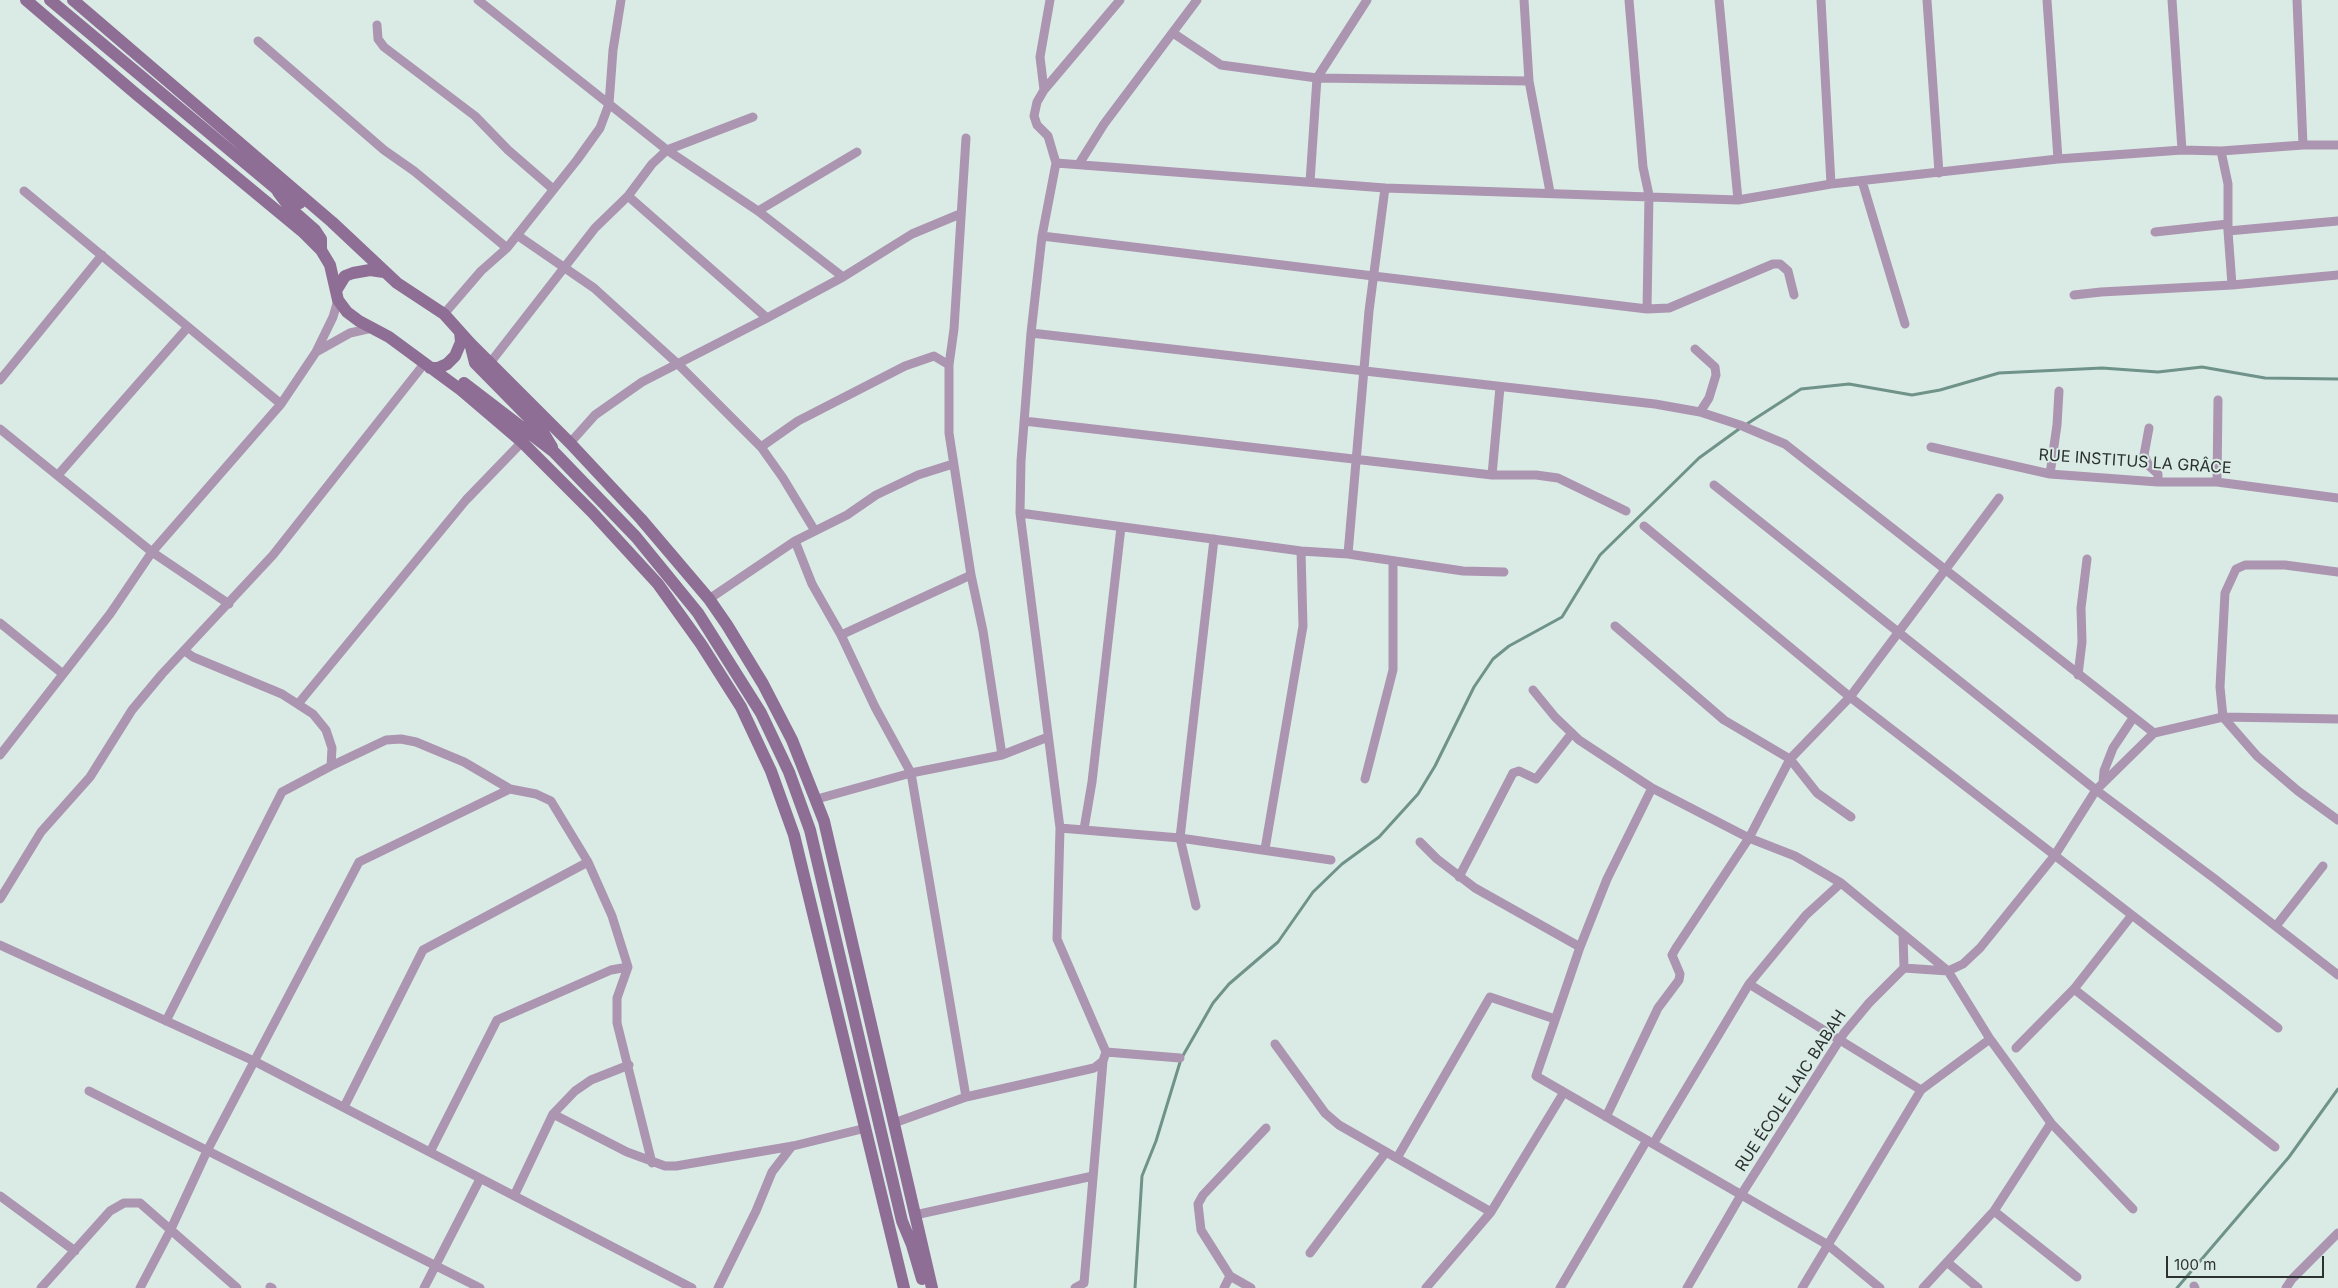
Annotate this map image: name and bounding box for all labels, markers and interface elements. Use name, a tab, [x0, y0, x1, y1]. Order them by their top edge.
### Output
street label: RUE INSTITUS LA GRÂCE	[2038, 446, 2232, 478]
street label: RUE ÉCOLE LAIC BABAH	[1732, 1007, 1850, 1175]
scale bar	[2168, 1246, 2326, 1278]
text: 100 m	[2174, 1255, 2216, 1274]

